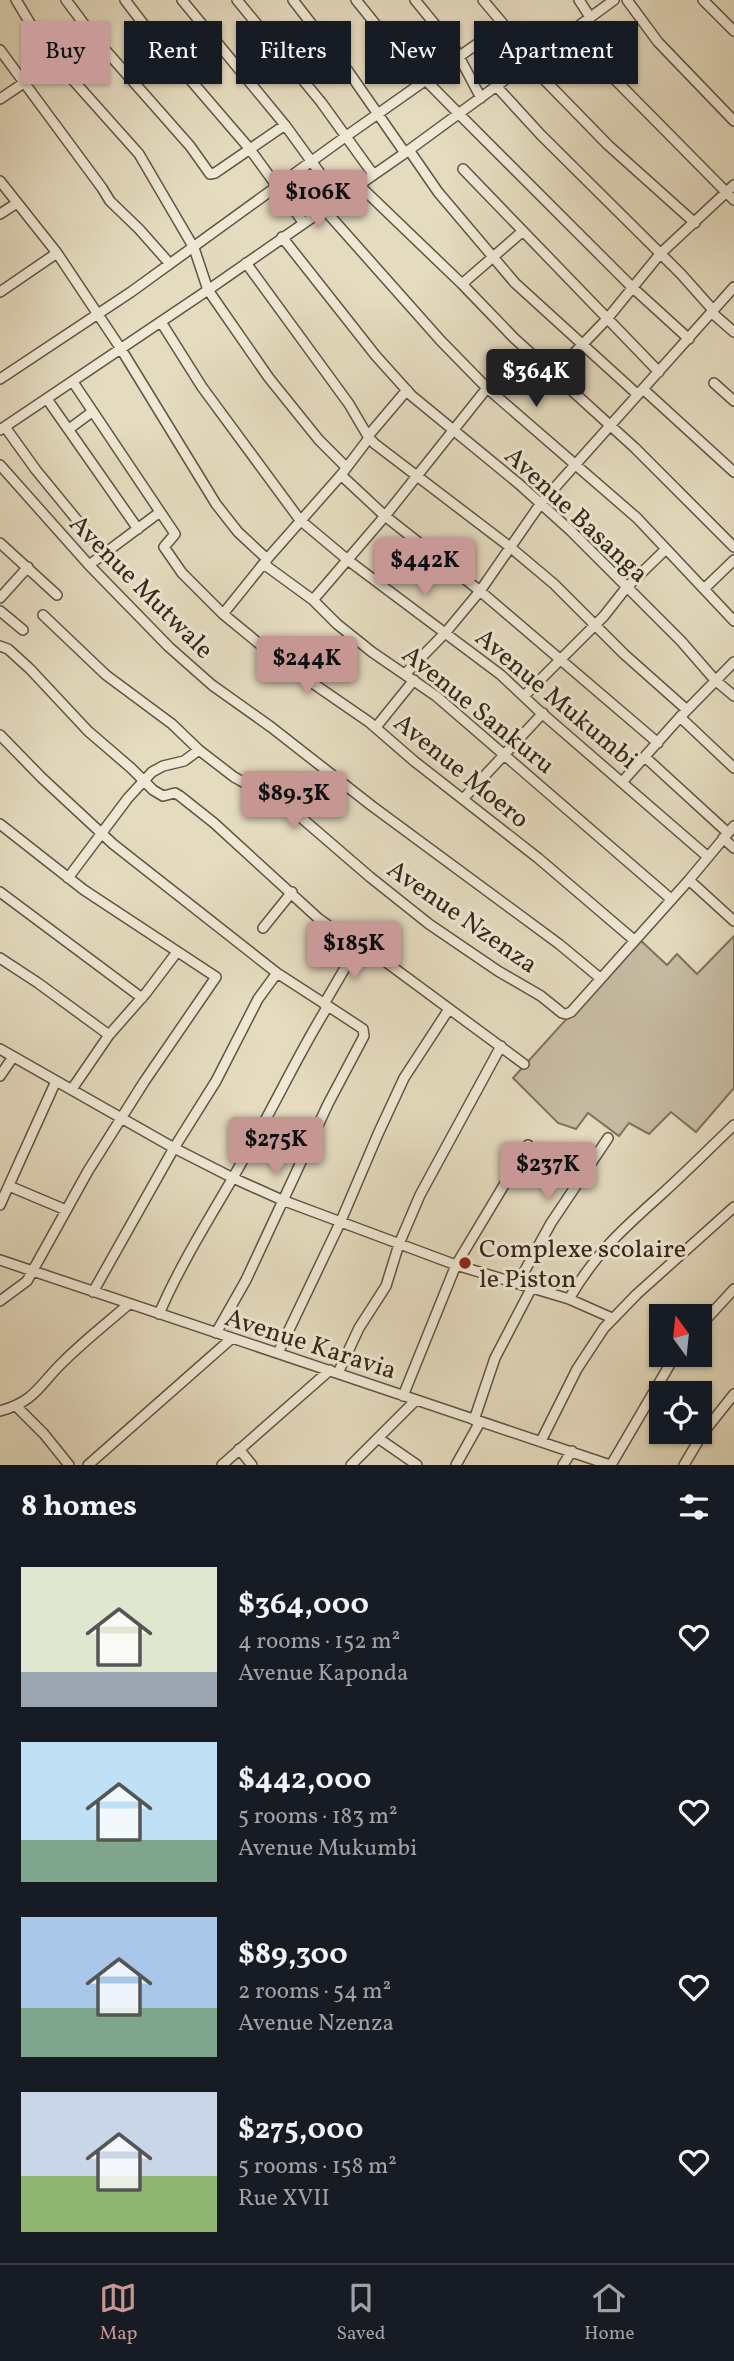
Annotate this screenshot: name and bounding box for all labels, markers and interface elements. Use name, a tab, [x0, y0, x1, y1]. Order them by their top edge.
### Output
chip: Buy	[21, 21, 110, 84]
chip: Rent	[124, 21, 222, 84]
chip: Filters	[236, 21, 351, 84]
chip: New	[365, 21, 460, 84]
chip: Apartment	[474, 21, 638, 84]
pin: $106K	[269, 170, 367, 230]
text: $106K	[285, 177, 351, 209]
pin: $364K	[487, 350, 585, 409]
text: $364K	[502, 356, 570, 388]
street label: Avenue Basanga	[496, 439, 656, 592]
street label: Avenue Mutwale	[60, 507, 221, 668]
pin: $442K	[376, 538, 474, 598]
text: $442K	[390, 545, 460, 577]
street label: Avenue Mukumbi	[467, 621, 645, 778]
pin: $244K	[258, 636, 356, 696]
street label: Avenue Sankuru	[394, 638, 562, 784]
text: $244K	[273, 643, 342, 675]
street label: Avenue Moero	[385, 706, 536, 837]
pin: $89.3K	[237, 772, 351, 831]
text: $89.3K	[258, 778, 330, 810]
street label: Avenue Nzenza	[379, 852, 544, 983]
pin: $185K	[305, 922, 403, 981]
text: $185K	[323, 928, 385, 960]
pin: $275K	[227, 1118, 325, 1177]
text: $275K	[244, 1124, 308, 1156]
pin: $237K	[499, 1142, 597, 1202]
text: $237K	[516, 1149, 580, 1181]
place label: Complexe scolaire le Piston	[479, 1232, 686, 1298]
marker: Complexe scolaire le Piston	[457, 1255, 473, 1271]
street label: Avenue Karavia	[220, 1300, 401, 1390]
north arrow	[649, 1304, 712, 1367]
map controls	[649, 1304, 712, 1444]
button: locate	[649, 1381, 712, 1444]
text: 8 homes	[21, 1486, 137, 1528]
icon: filters	[675, 1488, 713, 1526]
text: $364,000	[238, 1584, 369, 1626]
icon: home	[77, 1595, 161, 1679]
icon: heart	[675, 1618, 713, 1656]
text: 4 rooms · 152 m²	[238, 1626, 400, 1658]
text: Avenue Kaponda	[238, 1658, 408, 1690]
text: $442,000	[238, 1759, 371, 1801]
icon: home	[77, 1770, 161, 1854]
icon: heart	[675, 1793, 713, 1831]
text: 5 rooms · 183 m²	[238, 1801, 398, 1833]
text: Avenue Mukumbi	[238, 1833, 417, 1865]
text: $89,300	[238, 1934, 348, 1976]
icon: home	[77, 1945, 161, 2029]
icon: heart	[675, 1968, 713, 2006]
text: 2 rooms · 54 m²	[238, 1976, 391, 2008]
text: Avenue Nzenza	[238, 2008, 394, 2040]
text: $275,000	[238, 2109, 363, 2151]
icon: home	[77, 2120, 161, 2204]
icon: heart	[675, 2143, 713, 2181]
text: 5 rooms · 158 m²	[238, 2151, 397, 2183]
text: Rue XVII	[238, 2183, 330, 2215]
tab: Map	[99, 2279, 138, 2347]
tab: Saved	[336, 2279, 385, 2347]
tab: Home	[584, 2279, 635, 2347]

